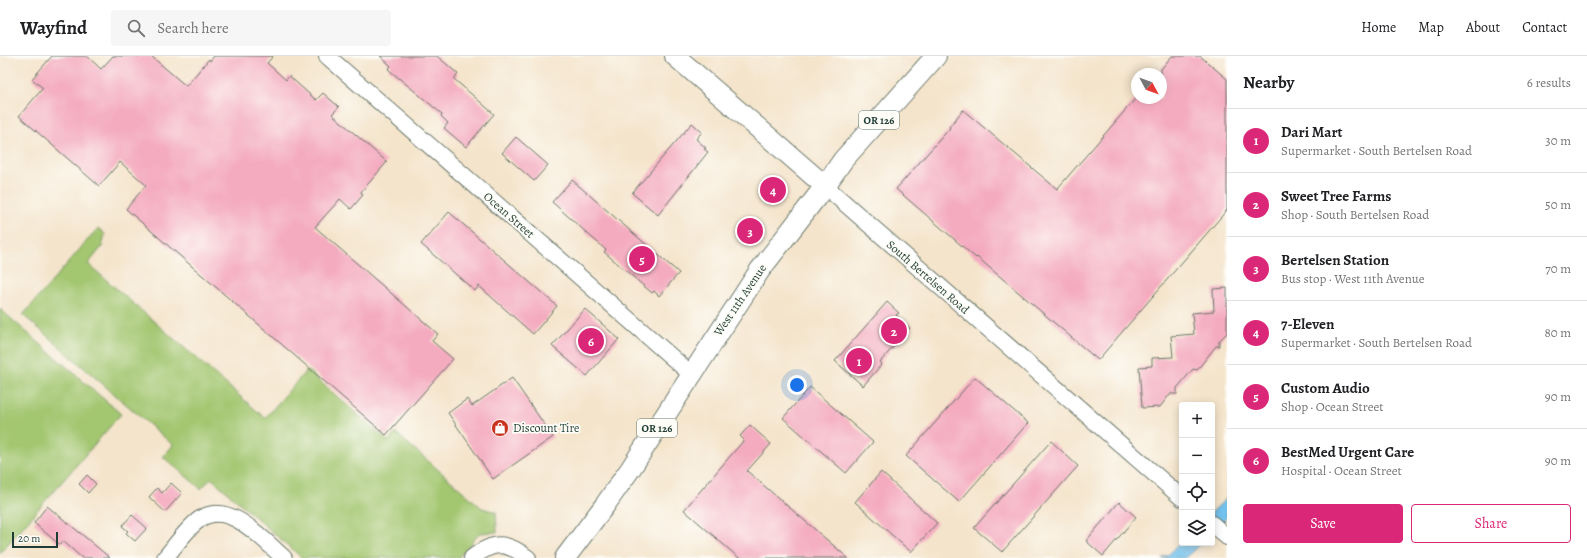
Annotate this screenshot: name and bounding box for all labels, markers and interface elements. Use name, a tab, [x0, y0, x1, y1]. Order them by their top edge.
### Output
search box	[111, 10, 391, 46]
text: Wayfind	[20, 15, 87, 41]
icon: search	[125, 17, 147, 39]
text: Search here	[157, 18, 229, 38]
text: Home	[1361, 18, 1396, 37]
text: Map	[1418, 18, 1444, 37]
text: About	[1466, 18, 1500, 37]
text: Contact	[1522, 18, 1567, 37]
north arrow	[1131, 68, 1167, 104]
text: Nearby	[1243, 71, 1294, 94]
text: 6 results	[1527, 74, 1571, 91]
road number: OR 126	[859, 111, 899, 129]
text: Dari Mart	[1281, 122, 1343, 142]
text: 1	[1254, 132, 1258, 149]
text: 30 m	[1545, 132, 1571, 149]
text: Supermarket · South Bertelsen Road	[1281, 142, 1472, 159]
pin: 4	[760, 175, 786, 205]
text: Sweet Tree Farms	[1281, 186, 1391, 206]
street label: Ocean Street	[480, 188, 538, 242]
text: 2	[1253, 196, 1259, 213]
text: 50 m	[1545, 196, 1571, 213]
text: Shop · South Bertelsen Road	[1281, 206, 1429, 223]
pin: 3	[737, 216, 763, 246]
street label: South Bertelsen Road	[883, 237, 973, 318]
pin: 5	[629, 244, 655, 274]
text: Bertelsen Station	[1281, 250, 1389, 270]
text: 3	[1253, 260, 1259, 277]
text: 70 m	[1545, 260, 1571, 277]
street label: West 11th Avenue	[709, 261, 770, 340]
text: Bus stop · West 11th Avenue	[1281, 270, 1425, 287]
text: 7-Eleven	[1281, 314, 1334, 334]
pin: 2	[881, 316, 907, 346]
text: 4	[1253, 324, 1259, 341]
text: 80 m	[1544, 324, 1571, 341]
pin: 6	[578, 326, 604, 356]
text: Supermarket · South Bertelsen Road	[1281, 334, 1472, 351]
pin: 1	[846, 346, 872, 376]
your location	[787, 375, 807, 395]
text: Custom Audio	[1281, 378, 1370, 398]
text: 5	[1253, 388, 1259, 405]
text: 90 m	[1545, 388, 1571, 405]
text: Shop · Ocean Street	[1281, 398, 1384, 415]
map controls	[1179, 402, 1215, 546]
button: +	[1179, 402, 1215, 438]
shop icon: Discount Tire	[490, 418, 510, 438]
road number: OR 126	[637, 419, 677, 437]
place label: Discount Tire	[513, 420, 579, 436]
button: −	[1179, 438, 1215, 474]
text: BestMed Urgent Care	[1281, 442, 1414, 462]
text: 6	[1253, 452, 1259, 469]
text: 90 m	[1545, 452, 1571, 469]
text: Hospital · Ocean Street	[1281, 462, 1402, 479]
button: locate	[1179, 474, 1215, 510]
button: Save	[1243, 504, 1403, 543]
button: Share	[1411, 504, 1571, 543]
button: layers	[1179, 510, 1215, 546]
scale bar	[12, 530, 58, 549]
text: 20 m	[18, 531, 40, 546]

